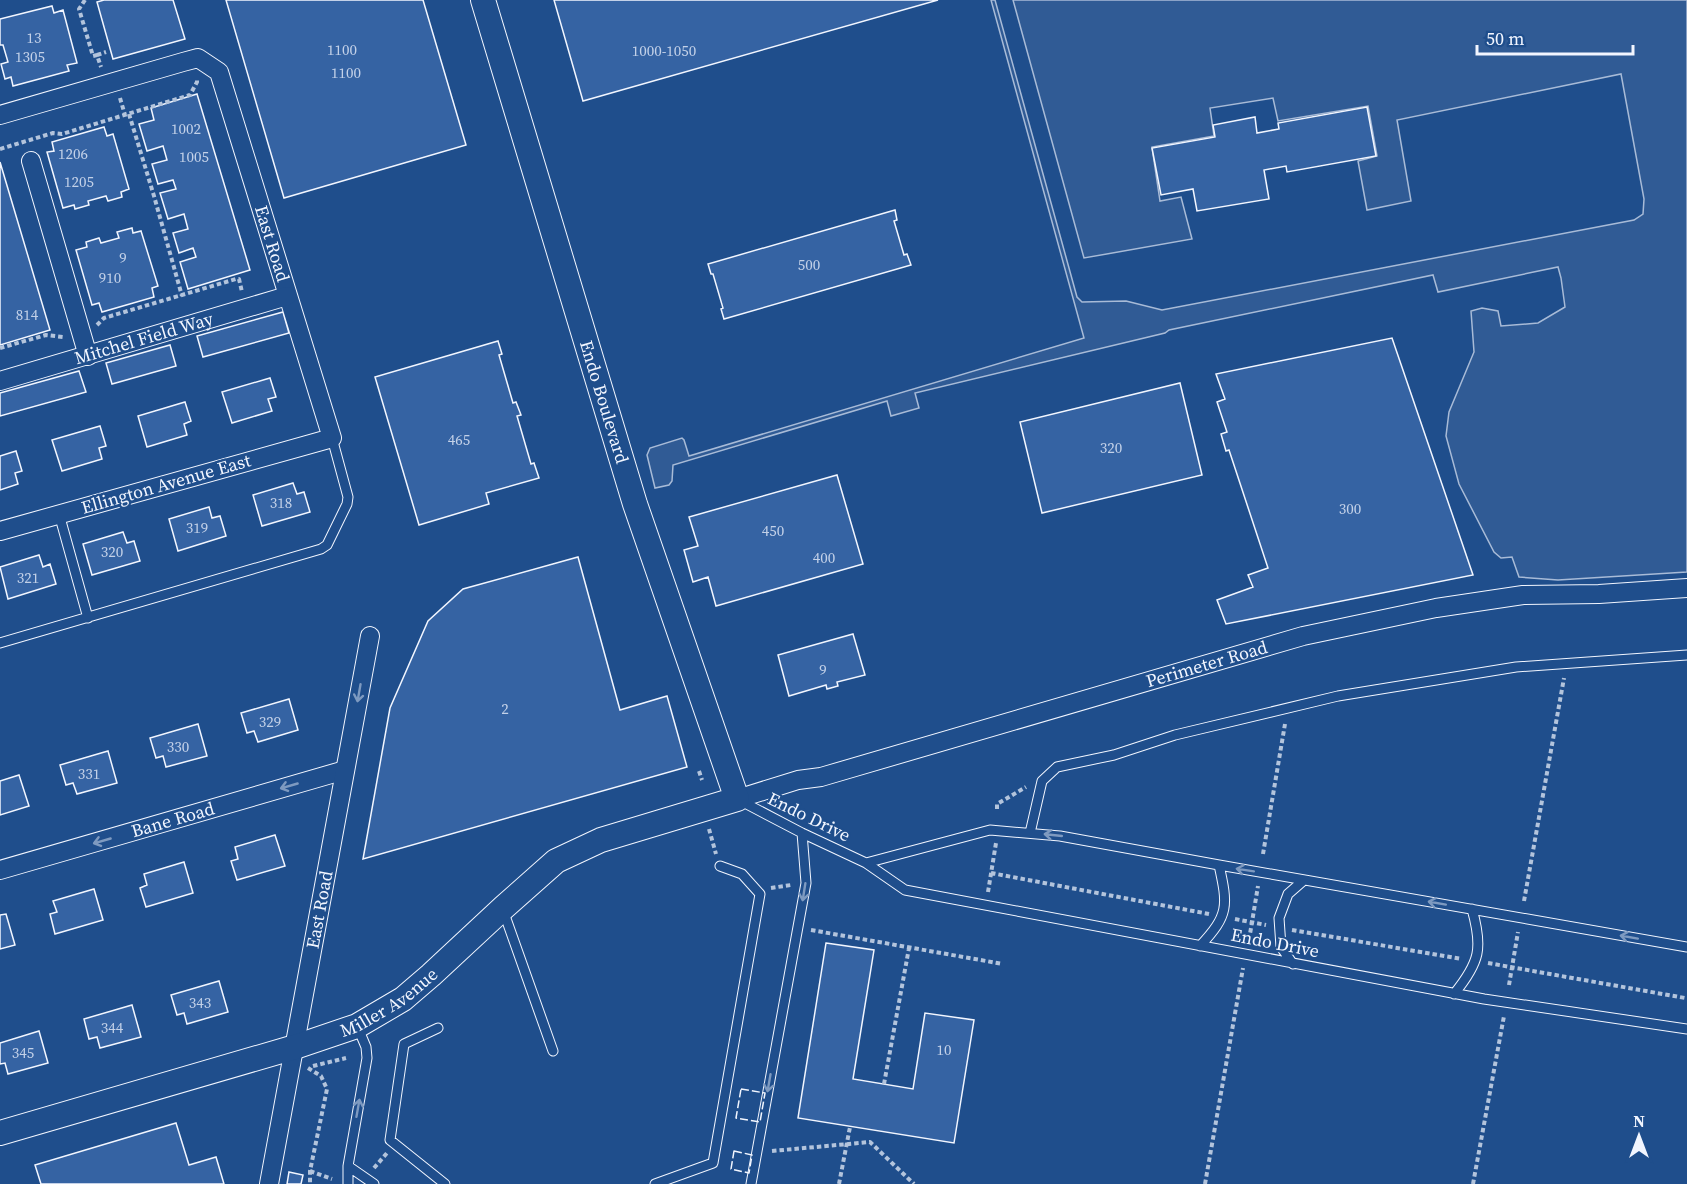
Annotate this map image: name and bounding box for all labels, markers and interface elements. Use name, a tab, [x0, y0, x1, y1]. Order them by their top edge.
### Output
scale bar	[1477, 18, 1633, 56]
text: 50 m	[1486, 26, 1524, 51]
house number: 13	[26, 27, 42, 48]
house number: 1100	[327, 39, 357, 60]
house number: 1000-1050	[632, 40, 696, 61]
house number: 1305	[15, 46, 45, 67]
house number: 1100	[331, 62, 361, 83]
house number: 1002	[171, 118, 201, 139]
house number: 1206	[58, 143, 88, 164]
house number: 1005	[179, 146, 209, 167]
house number: 1205	[64, 171, 94, 192]
street label: East Road	[249, 202, 296, 285]
house number: 9	[119, 247, 127, 268]
house number: 500	[798, 254, 820, 275]
house number: 910	[99, 267, 121, 288]
house number: 814	[16, 304, 39, 325]
street label: Mitchel Field Way	[71, 305, 217, 370]
street label: Endo Boulevard	[574, 337, 635, 466]
house number: 465	[448, 429, 470, 450]
house number: 320	[1100, 437, 1122, 458]
street label: Ellington Avenue East	[78, 447, 254, 520]
house number: 318	[270, 492, 292, 513]
house number: 300	[1339, 498, 1361, 519]
house number: 319	[186, 517, 208, 538]
house number: 450	[762, 520, 784, 541]
house number: 320	[101, 541, 123, 562]
house number: 400	[813, 547, 835, 568]
house number: 321	[17, 567, 39, 588]
street label: Perimeter Road	[1143, 634, 1270, 693]
house number: 9	[819, 659, 827, 680]
one-way arrow	[353, 683, 364, 703]
house number: 2	[501, 698, 509, 719]
house number: 329	[259, 711, 281, 732]
house number: 330	[167, 736, 189, 757]
house number: 331	[78, 763, 100, 784]
one-way arrow	[280, 781, 299, 793]
street label: Endo Drive	[764, 786, 855, 847]
street label: Bane Road	[128, 795, 217, 843]
one-way arrow	[1044, 829, 1064, 840]
one-way arrow	[93, 836, 112, 847]
one-way arrow	[1236, 864, 1256, 875]
street label: East Road	[300, 869, 339, 951]
one-way arrow	[799, 881, 810, 901]
one-way arrow	[1428, 897, 1448, 908]
street label: Endo Drive	[1229, 922, 1321, 963]
one-way arrow	[1620, 931, 1640, 942]
street label: Miller Avenue	[337, 962, 443, 1043]
house number: 343	[189, 992, 211, 1013]
house number: 344	[101, 1017, 124, 1038]
house number: 10	[936, 1039, 952, 1060]
house number: 345	[12, 1042, 34, 1063]
one-way arrow	[763, 1073, 774, 1093]
one-way arrow	[353, 1099, 364, 1119]
north arrow	[1609, 1106, 1669, 1166]
text: N	[1633, 1110, 1645, 1132]

